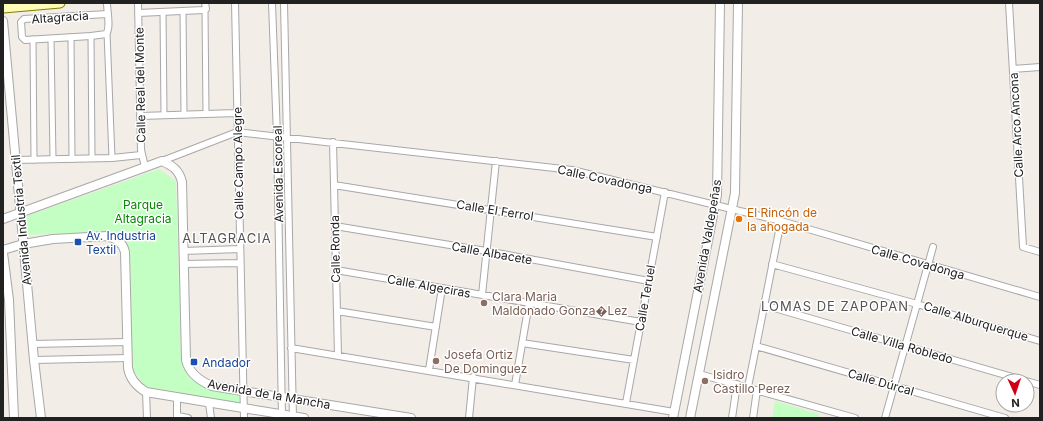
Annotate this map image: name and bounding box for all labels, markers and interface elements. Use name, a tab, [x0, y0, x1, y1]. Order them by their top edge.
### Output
street label: Altagracia	[31, 8, 89, 26]
street label: Calle Real del Monte	[131, 27, 149, 143]
street label: Calle Arco Ancona	[1006, 72, 1026, 178]
street label: Calle Campo Alegre	[230, 107, 246, 219]
street label: Avenida Escoreal	[270, 125, 286, 223]
street label: Avenida Industria Textil	[8, 154, 34, 286]
street label: Calle Covadonga	[556, 162, 654, 196]
street label: Avenida Valdepeñas	[690, 178, 724, 294]
street label: Calle El Ferrol	[455, 196, 535, 224]
park label: Parque Altagracia	[114, 197, 172, 226]
place label: El Rincón de la ahogada	[747, 205, 817, 234]
marker: El Rincón de la ahogada	[734, 214, 744, 224]
street label: Calle Ronda	[327, 215, 343, 283]
place label: Av. Industria Textil	[86, 228, 156, 257]
district label: ALTAGRACIA	[182, 230, 272, 246]
marker: Av. Industria Textil	[73, 237, 83, 247]
street label: Calle Albacete	[450, 239, 534, 267]
street label: Calle Covadonga	[870, 241, 966, 283]
street label: Calle Teruel	[632, 264, 658, 332]
street label: Calle Algeciras	[386, 271, 472, 301]
place label: Clara Maria Maldonado Gonza�Lez	[492, 289, 628, 318]
marker: Clara Maria Maldonado Gonza�Lez	[479, 298, 489, 308]
district label: LOMAS DE ZAPOPAN	[761, 298, 909, 314]
street label: Calle Alburquerque	[922, 298, 1030, 344]
street label: Calle Villa Robledo	[849, 323, 955, 367]
place label: Josefa Ortiz De Dominguez	[444, 347, 527, 376]
place label: Andador	[202, 355, 251, 370]
marker: Josefa Ortiz De Dominguez	[431, 356, 441, 366]
marker: Andador	[189, 357, 199, 367]
street label: Calle Dúrcal	[846, 365, 916, 399]
place label: Isidro Castillo Perez	[713, 367, 790, 396]
north arrow	[995, 373, 1035, 413]
street label: Avenida de la Mancha	[206, 376, 332, 412]
marker: Isidro Castillo Perez	[700, 376, 710, 386]
text: N	[1011, 396, 1020, 410]

